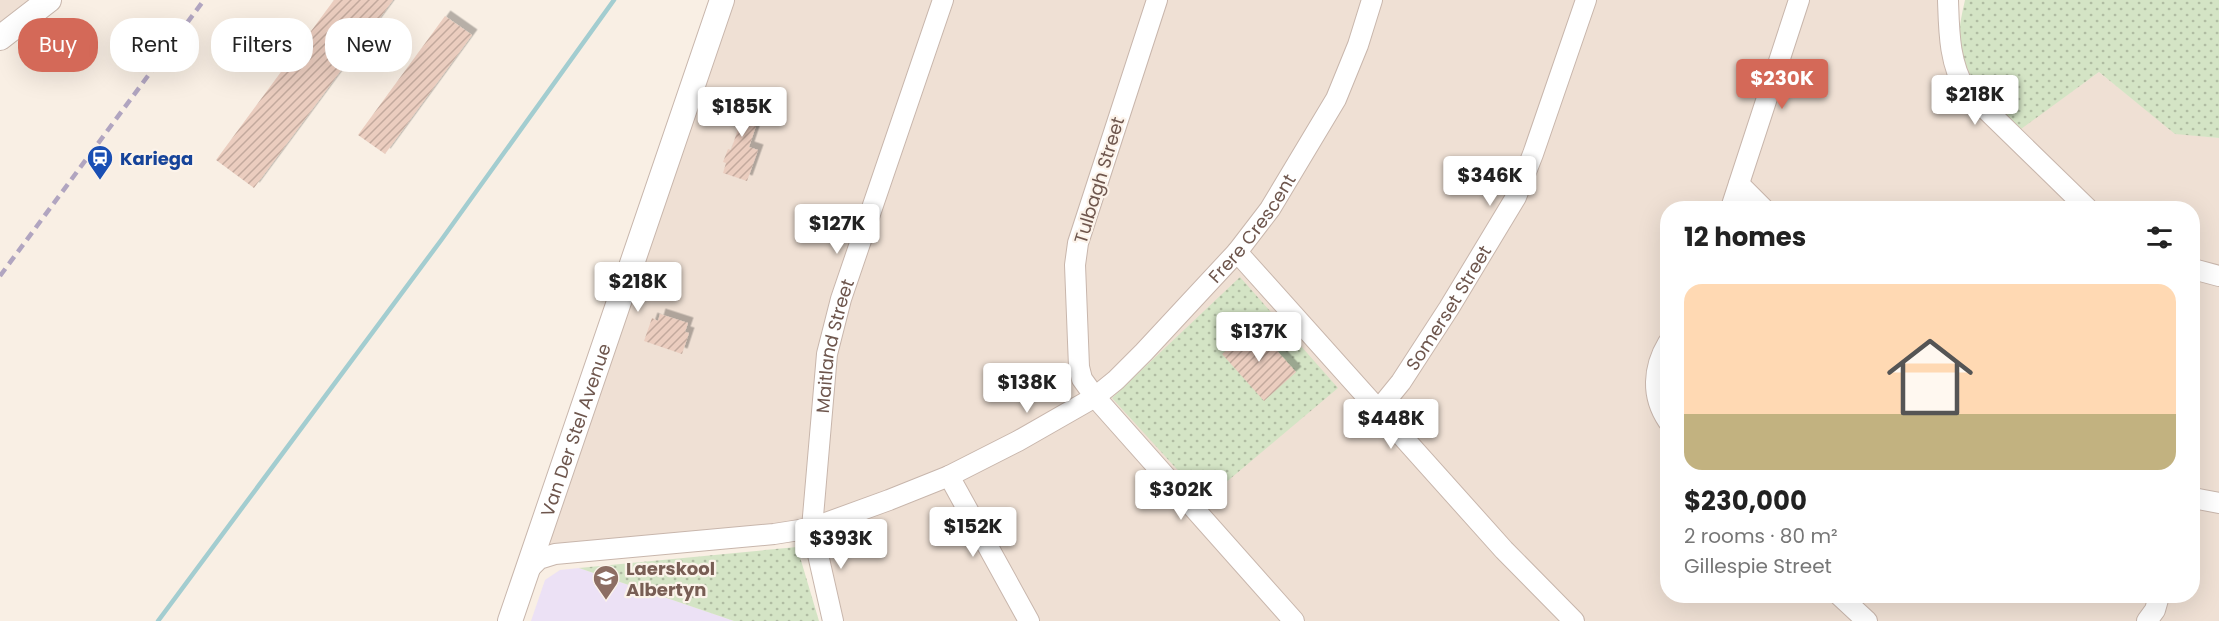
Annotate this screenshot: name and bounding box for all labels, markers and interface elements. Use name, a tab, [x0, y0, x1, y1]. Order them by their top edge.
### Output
chip: Buy	[18, 18, 98, 72]
chip: Rent	[110, 18, 199, 72]
chip: Filters	[211, 18, 313, 72]
chip: New	[325, 18, 412, 72]
pin: $230K	[1740, 59, 1824, 110]
text: $230K	[1750, 64, 1814, 92]
pin: $218K	[1933, 75, 2017, 126]
text: $218K	[1946, 80, 2005, 108]
pin: $185K	[700, 87, 784, 138]
text: $185K	[712, 92, 772, 120]
street label: Tulbagh Street	[1068, 114, 1130, 246]
station icon: Kariega	[85, 143, 115, 181]
place label: Kariega	[120, 146, 193, 171]
pin: $346K	[1448, 156, 1532, 207]
text: $346K	[1457, 161, 1523, 189]
street label: Frere Crescent	[1202, 169, 1301, 288]
pin: $127K	[795, 204, 879, 255]
text: $127K	[809, 209, 865, 237]
text: 12 homes	[1684, 219, 1806, 255]
icon: filters	[2143, 221, 2176, 254]
street label: Somerset Street	[1400, 240, 1497, 375]
pin: $218K	[596, 262, 680, 313]
text: $218K	[609, 267, 668, 295]
street label: Maitland Street	[809, 276, 859, 414]
pin: $137K	[1217, 312, 1301, 363]
text: $137K	[1230, 317, 1288, 345]
icon: home	[1876, 323, 1984, 431]
street label: Van Der Stel Avenue	[534, 340, 616, 520]
pin: $138K	[985, 363, 1069, 414]
text: $138K	[997, 368, 1057, 396]
pin: $448K	[1349, 399, 1433, 450]
text: $448K	[1357, 404, 1425, 432]
pin: $302K	[1139, 470, 1223, 521]
text: $302K	[1149, 475, 1213, 503]
text: $230,000	[1684, 483, 1807, 519]
pin: $152K	[931, 507, 1015, 558]
text: $152K	[943, 512, 1003, 540]
pin: $393K	[799, 519, 883, 570]
text: 2 rooms · 80 m²	[1684, 522, 1838, 550]
text: $393K	[809, 524, 873, 552]
text: Gillespie Street	[1684, 552, 1832, 580]
place label: Laerskool Albertyn	[626, 556, 715, 602]
school or university icon: Laerskool Albertyn	[591, 563, 621, 601]

